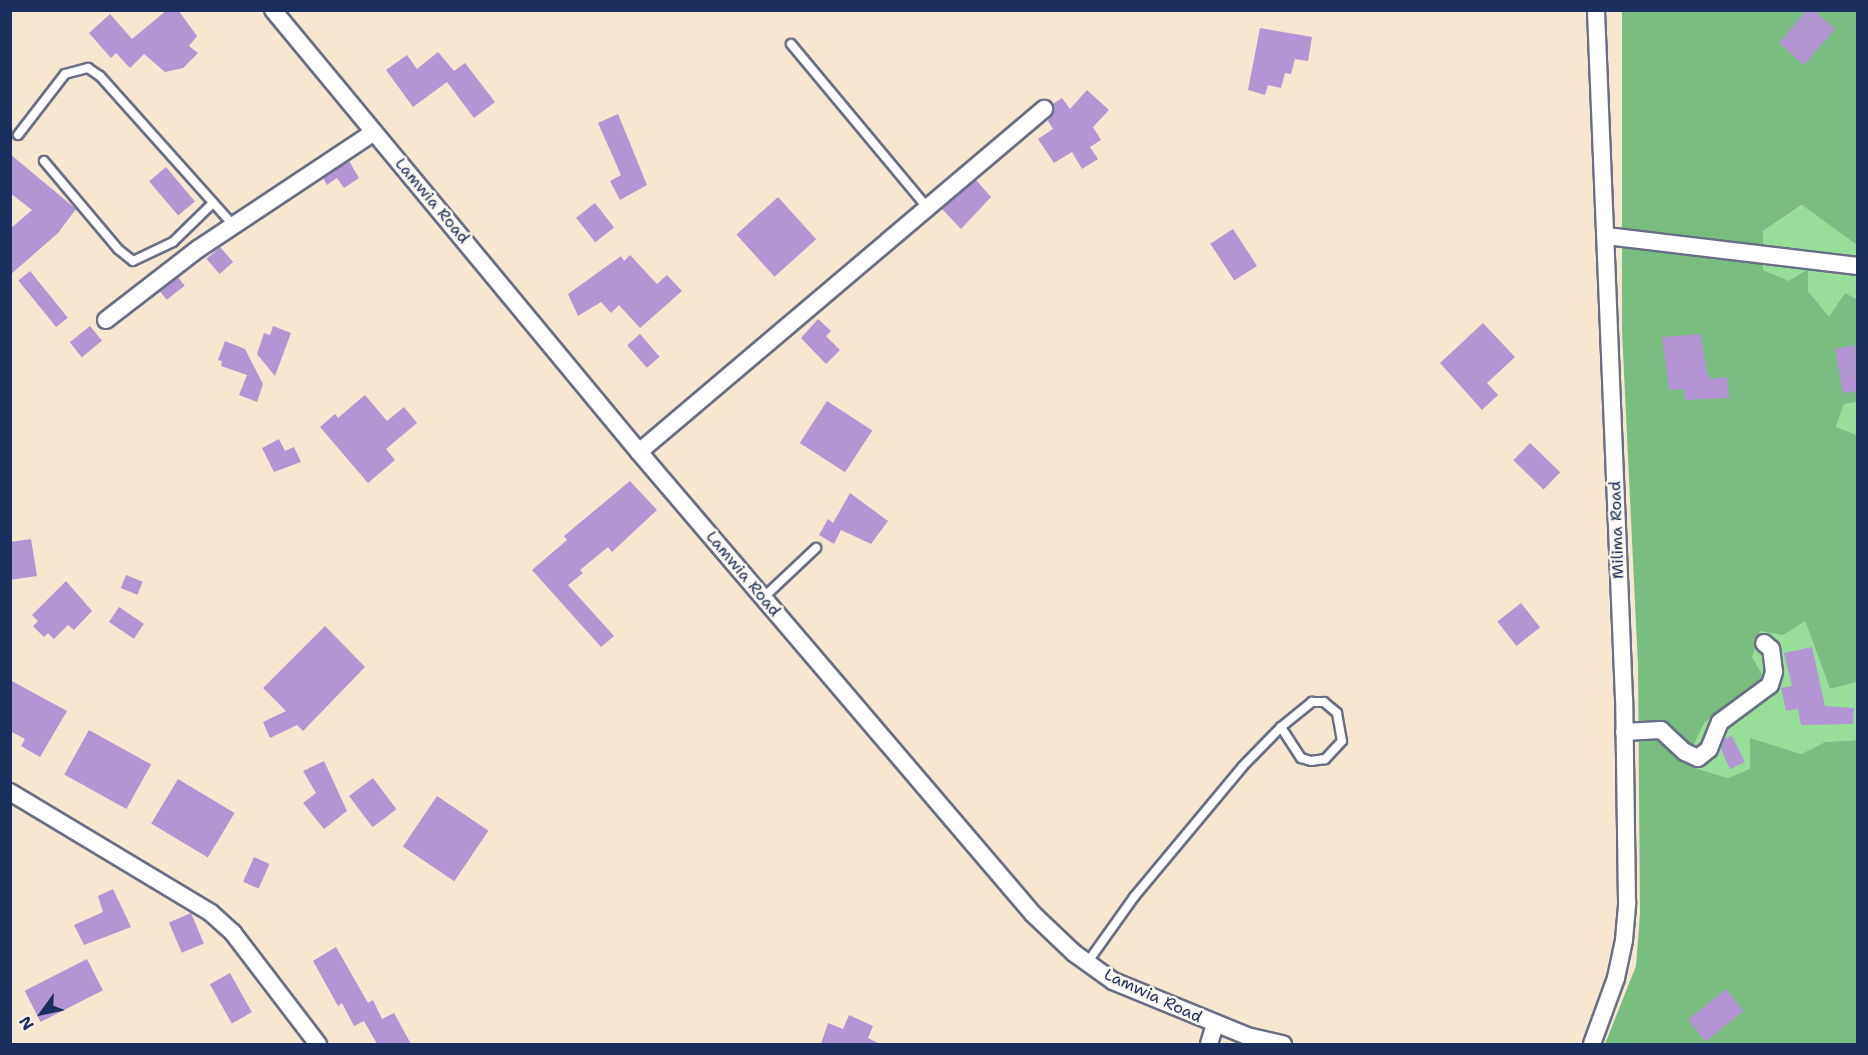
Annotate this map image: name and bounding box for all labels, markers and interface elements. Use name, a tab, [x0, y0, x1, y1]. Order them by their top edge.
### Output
street label: Lamwia Road	[391, 154, 473, 248]
street label: Milima Road	[1606, 481, 1628, 579]
street label: Lamwia Road	[702, 527, 784, 621]
street label: Lamwia Road	[1101, 965, 1205, 1027]
north arrow	[12, 983, 72, 1043]
text: N	[14, 1012, 39, 1034]

